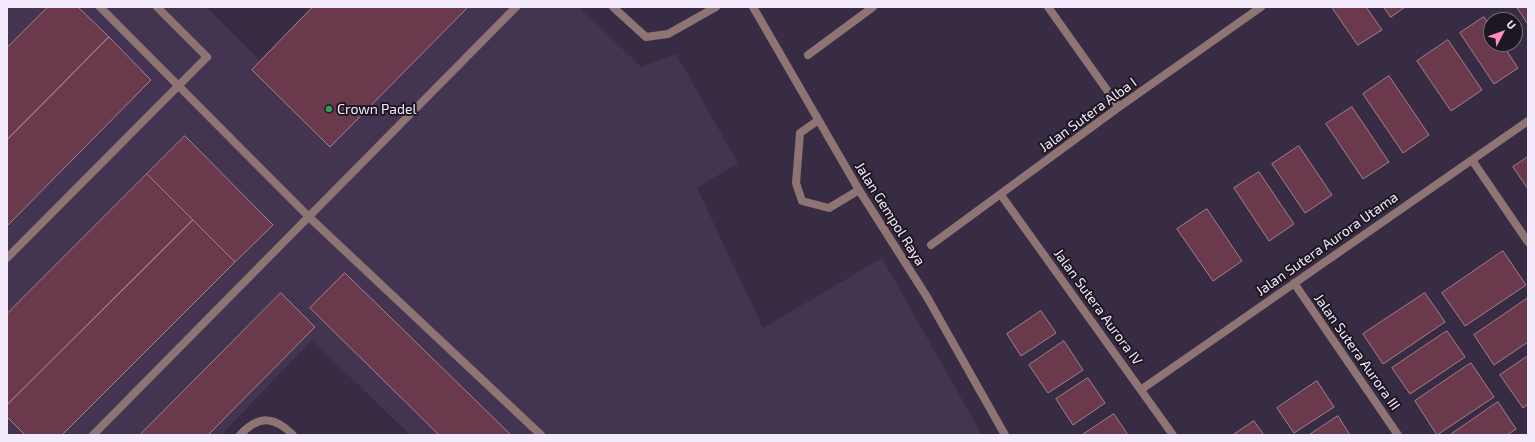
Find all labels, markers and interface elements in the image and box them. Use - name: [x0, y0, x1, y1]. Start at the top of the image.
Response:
- north arrow: [1483, 12, 1523, 52]
- text: U: [1504, 17, 1519, 32]
- street label: Jalan Sutera Alba I: [1036, 74, 1140, 156]
- place label: Crown Padel: [337, 101, 417, 117]
- marker: Crown Padel: [324, 104, 334, 114]
- street label: Jalan Gempol Raya: [851, 159, 929, 269]
- street label: Jalan Sutera Aurora Utama: [1253, 189, 1401, 299]
- street label: Jalan Sutera Aurora IV: [1050, 246, 1146, 368]
- street label: Jalan Sutera Aurora III: [1310, 291, 1404, 413]

